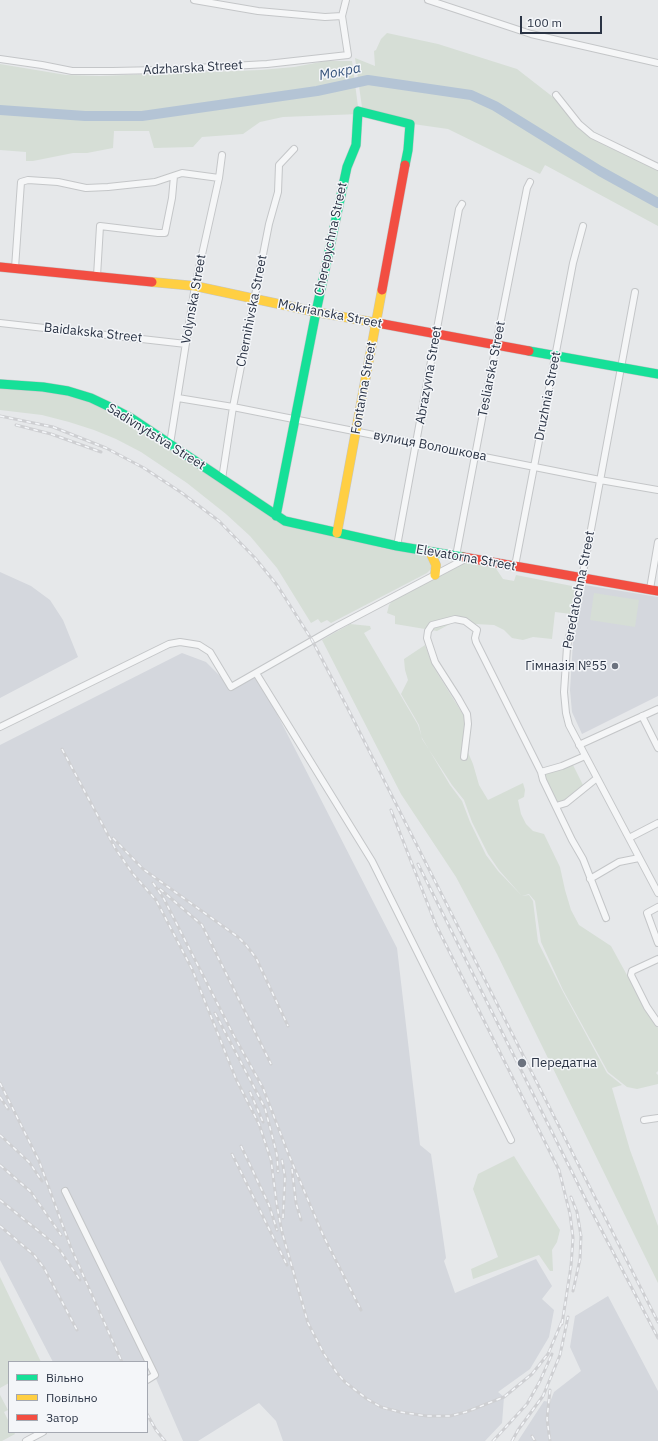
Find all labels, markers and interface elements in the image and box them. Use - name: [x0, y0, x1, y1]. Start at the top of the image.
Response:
- scale bar: [522, 8, 604, 34]
- text: 100 m: [527, 15, 562, 30]
- street label: Adzharska Street: [143, 58, 243, 78]
- water label: Мокра: [318, 60, 362, 84]
- street label: Cherepychna Street: [311, 181, 351, 297]
- street label: Volynska Street: [178, 253, 210, 345]
- street label: Chernihivska Street: [233, 254, 271, 368]
- street label: Mokrianska Street: [277, 296, 383, 332]
- street label: Baidakska Street: [43, 320, 143, 346]
- street label: Tesliarska Street: [475, 320, 509, 418]
- street label: Abrazyvna Street: [413, 325, 445, 425]
- street label: Fontanna Street: [348, 341, 380, 435]
- street label: Druzhnia Street: [532, 350, 564, 442]
- street label: Sadivnytstva Street: [104, 401, 208, 473]
- street label: вулиця Волошкова: [372, 427, 488, 465]
- street label: Peredatochna Street: [560, 530, 598, 650]
- street label: Elevatorna Street: [415, 542, 517, 574]
- place label: Гімназія №55: [525, 658, 607, 674]
- marker: Гімназія №55: [610, 661, 620, 671]
- place label: Передатна: [531, 1055, 597, 1071]
- marker: Передатна: [516, 1057, 528, 1069]
- legend: [8, 1361, 148, 1433]
- text: Вільно: [46, 1370, 84, 1385]
- text: Повільно: [46, 1390, 98, 1405]
- text: Затор: [46, 1410, 78, 1425]

